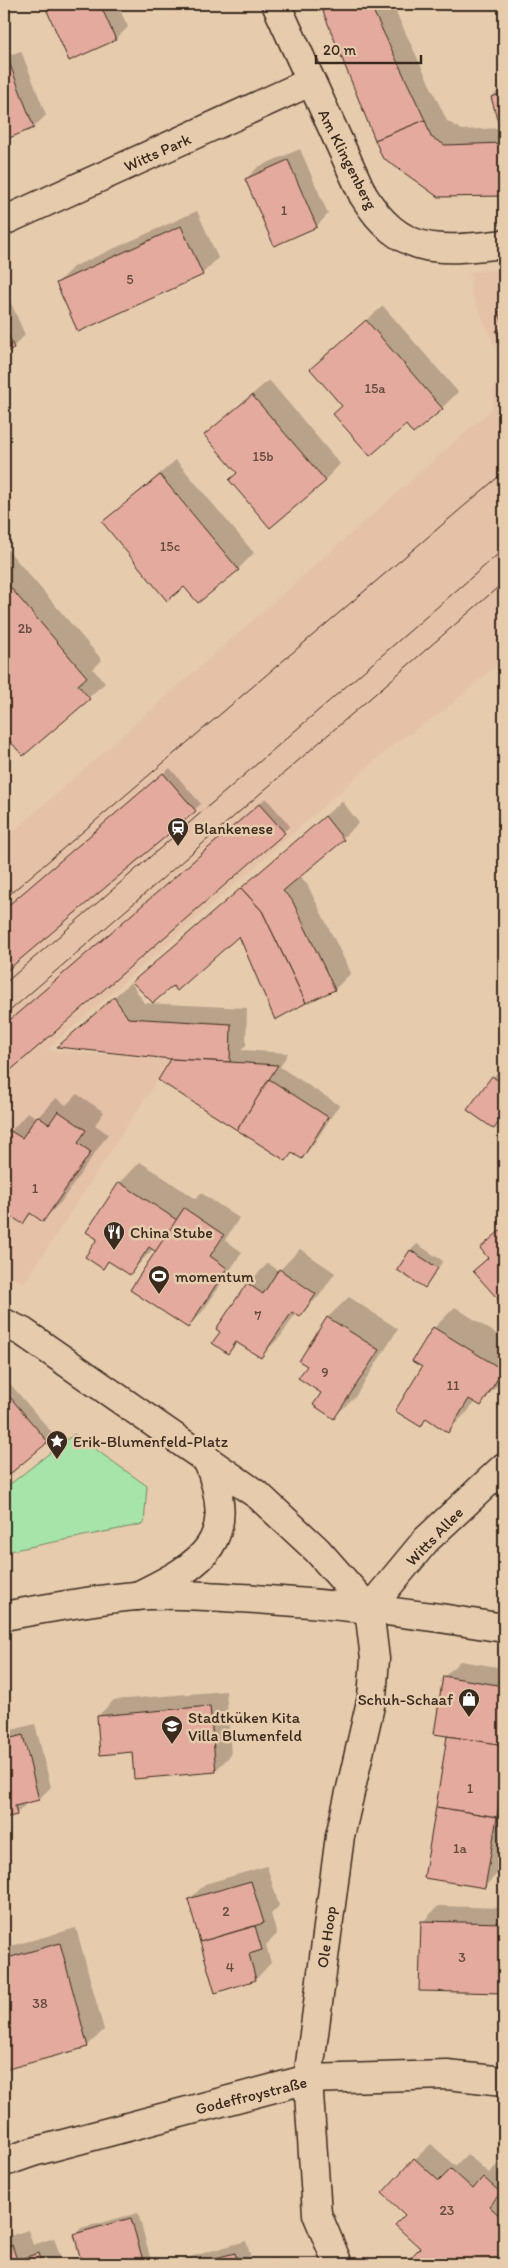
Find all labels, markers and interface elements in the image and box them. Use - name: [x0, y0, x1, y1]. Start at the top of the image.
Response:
- scale bar: [316, 32, 420, 64]
- text: 20 m: [323, 41, 357, 59]
- street label: Am Klingenberg: [314, 106, 381, 213]
- street label: Witts Park: [121, 129, 194, 176]
- house number: 1: [281, 202, 288, 219]
- house number: 5: [126, 271, 134, 288]
- house number: 15a: [364, 380, 386, 397]
- house number: 15b: [252, 448, 274, 465]
- house number: 15c: [160, 538, 181, 555]
- house number: 2b: [18, 620, 32, 637]
- station icon: Blankenese: [166, 816, 190, 847]
- place label: Blankenese: [194, 819, 273, 838]
- house number: 1: [32, 1180, 39, 1197]
- restaurant icon: China Stube: [102, 1220, 126, 1251]
- place label: China Stube: [130, 1223, 213, 1242]
- sports icon: momentum: [147, 1264, 171, 1295]
- place label: momentum: [175, 1267, 254, 1286]
- house number: 7: [255, 1307, 262, 1324]
- house number: 9: [321, 1364, 329, 1381]
- house number: 11: [447, 1377, 460, 1394]
- place icon: Erik-Blumenfeld-Platz: [45, 1429, 69, 1460]
- place label: Erik-Blumenfeld-Platz: [73, 1432, 229, 1451]
- street label: Witts Allee: [402, 1503, 467, 1570]
- shop icon: Schuh-Schaaf: [457, 1687, 481, 1718]
- place label: Schuh-Schaaf: [358, 1690, 454, 1709]
- place label: Stadtküken Kita Villa Blumenfeld: [188, 1708, 302, 1745]
- school or university icon: Stadtküken Kita Villa Blumenfeld: [160, 1714, 184, 1745]
- house number: 1: [467, 1780, 474, 1797]
- house number: 1a: [453, 1840, 468, 1857]
- house number: 2: [222, 1903, 230, 1920]
- street label: Ole Hoop: [313, 1905, 340, 1969]
- house number: 3: [458, 1949, 466, 1966]
- house number: 4: [226, 1959, 235, 1976]
- house number: 38: [32, 1995, 48, 2012]
- street label: Godeffroystraße: [193, 2072, 309, 2119]
- house number: 23: [440, 2202, 455, 2219]

